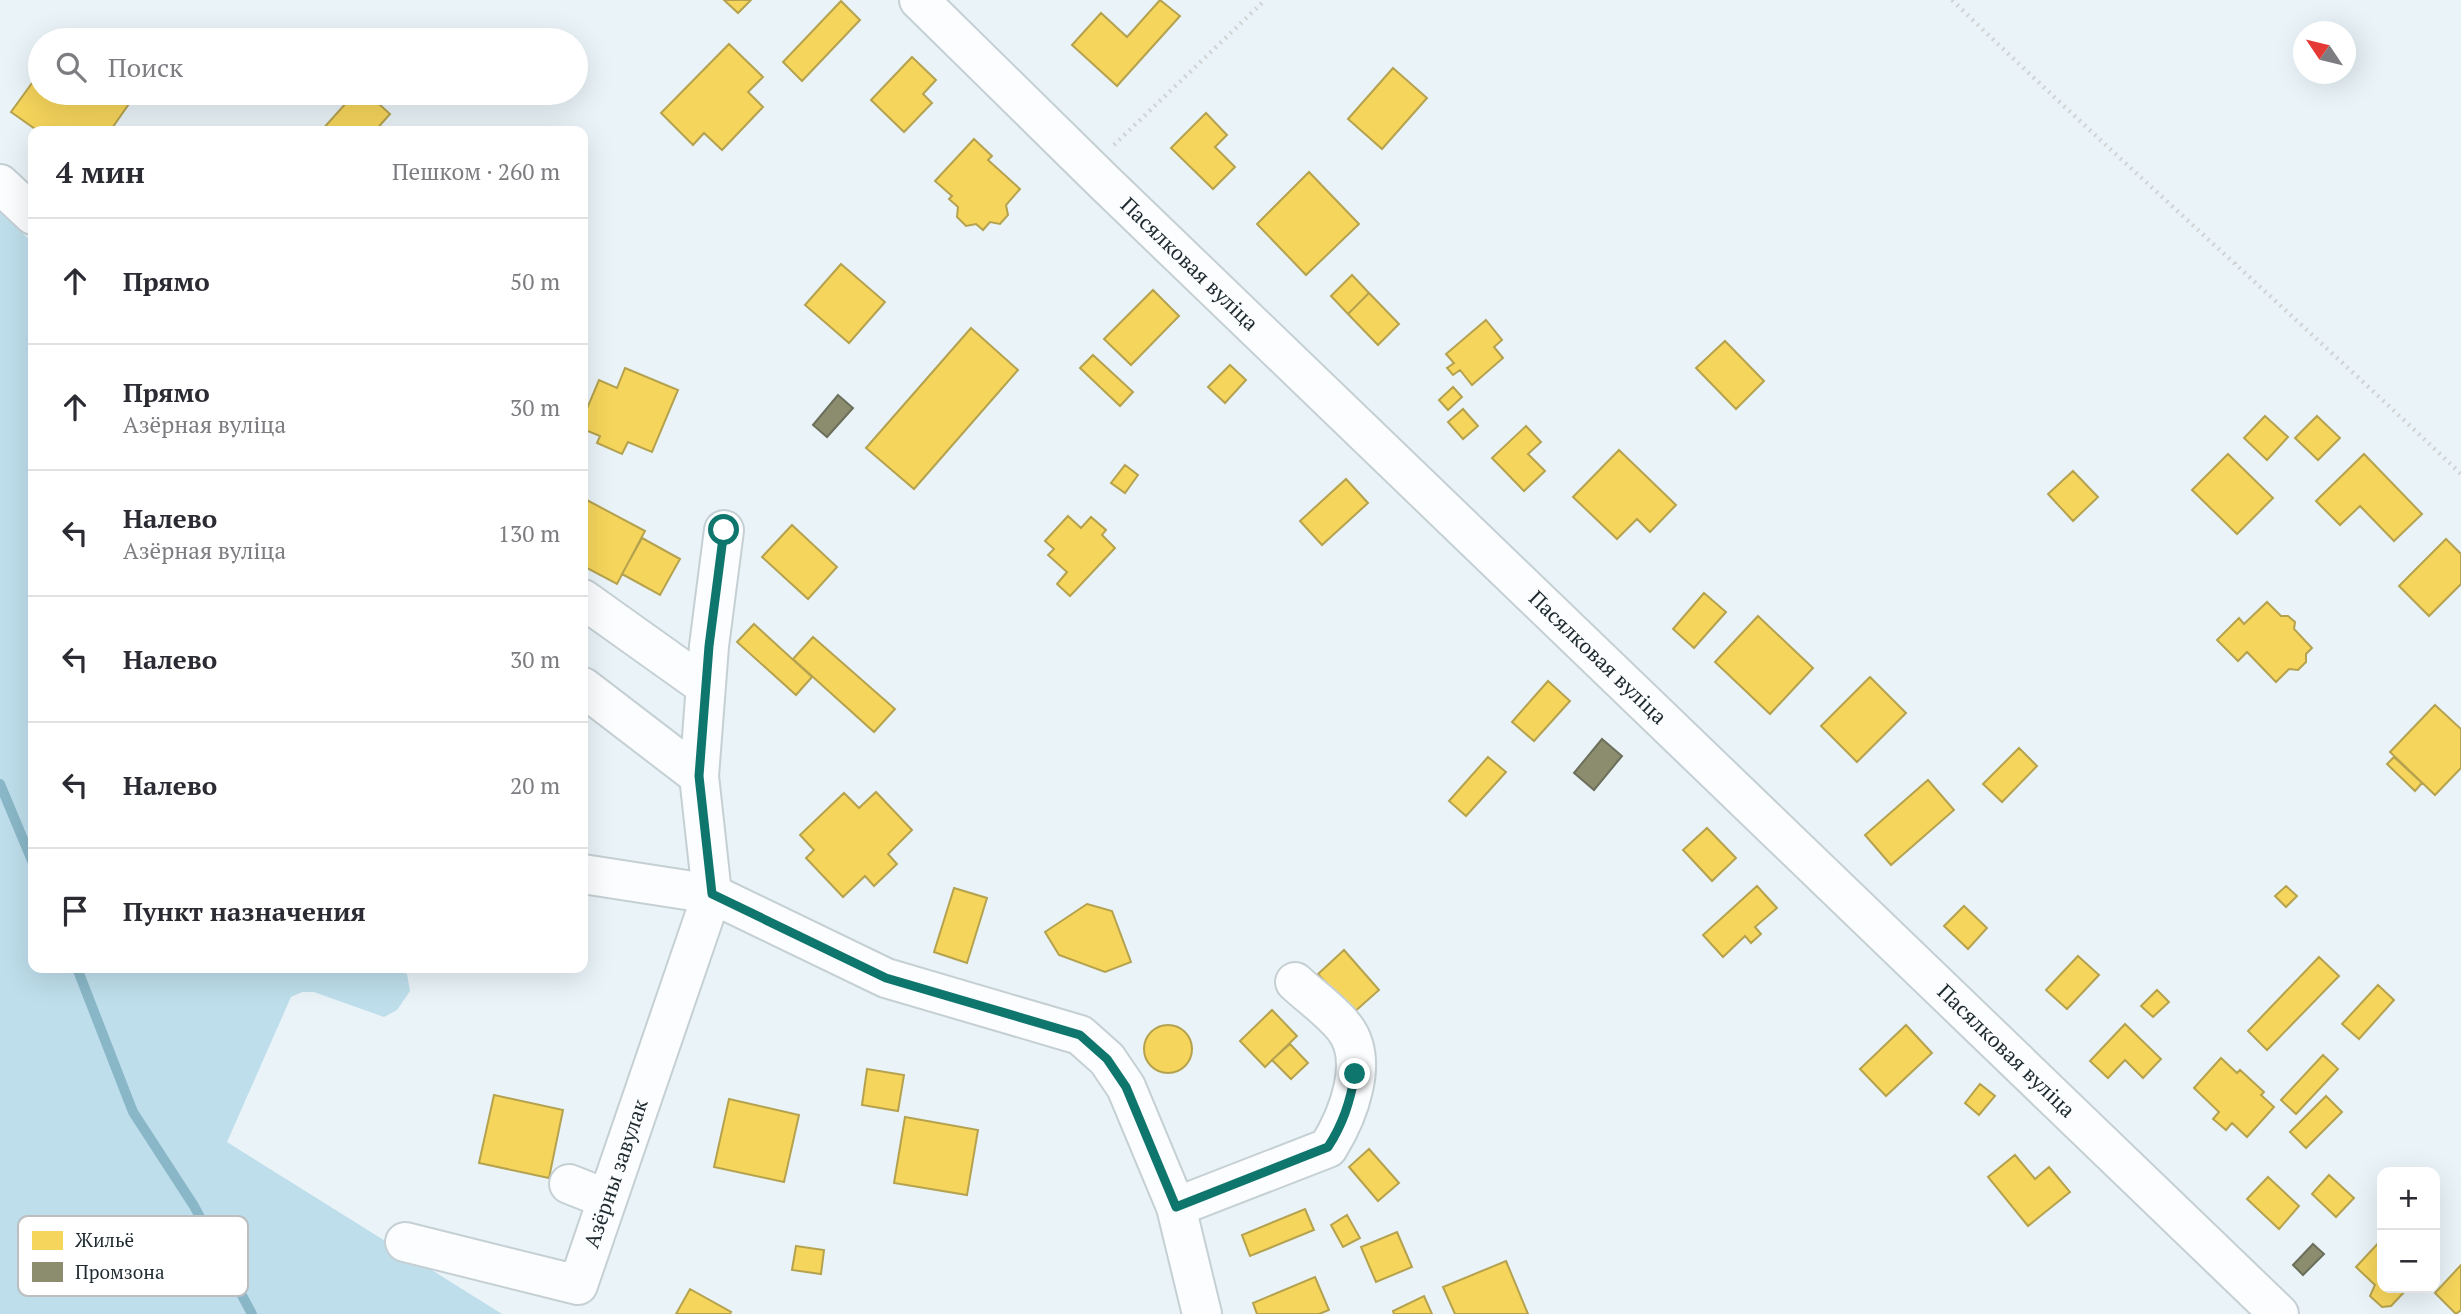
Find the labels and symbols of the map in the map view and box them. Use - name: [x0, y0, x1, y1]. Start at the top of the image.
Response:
- north arrow: [2293, 21, 2356, 84]
- street label: Пасялковая вуліца: [1115, 191, 1265, 337]
- route start: [708, 514, 739, 545]
- street label: Пасялковая вуліца: [1523, 584, 1674, 730]
- street label: Пасялковая вуліца: [1932, 977, 2082, 1123]
- route end: [1339, 1058, 1370, 1089]
- street label: Азёрны завулак: [577, 1095, 654, 1251]
- legend: [18, 1216, 248, 1296]
- text: Жильё: [75, 1227, 134, 1252]
- text: Промзона: [75, 1259, 165, 1284]

